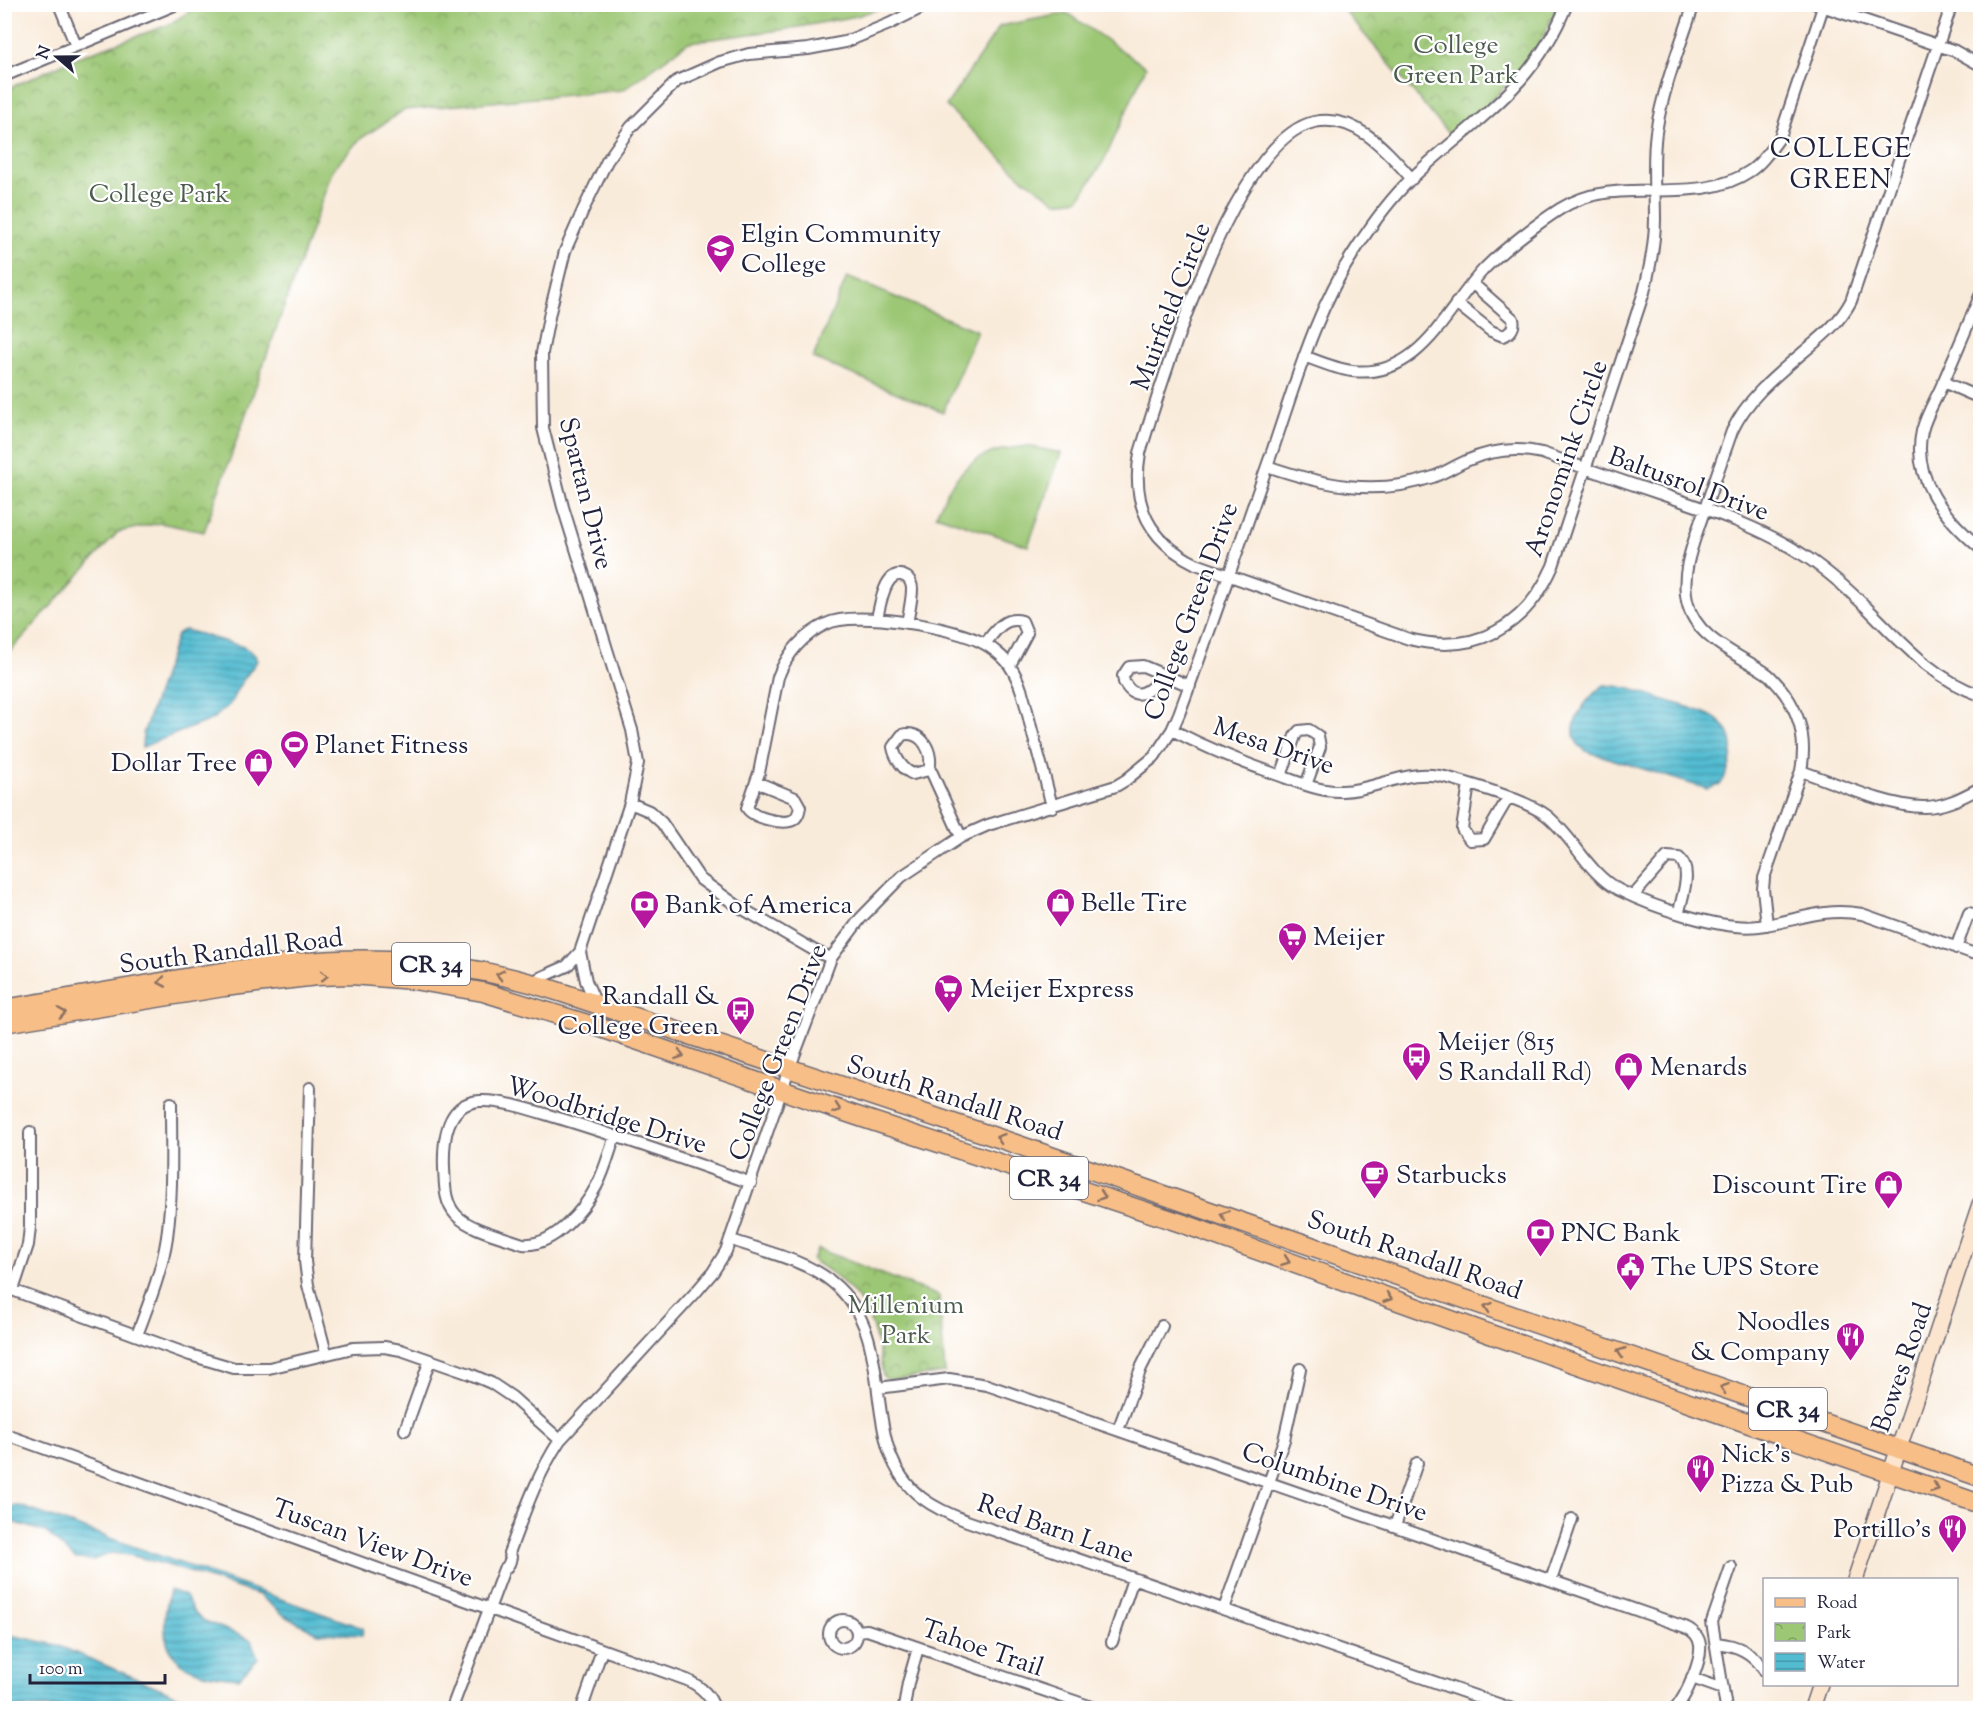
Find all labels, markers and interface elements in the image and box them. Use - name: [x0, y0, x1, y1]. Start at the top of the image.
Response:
- north arrow: [27, 27, 87, 87]
- park label: College Green Park: [1393, 28, 1519, 95]
- text: N: [32, 43, 58, 63]
- district label: COLLEGE GREEN: [1770, 131, 1912, 201]
- park label: College Park: [89, 177, 229, 214]
- place label: Elgin Community College: [741, 217, 941, 284]
- street label: Muirfield Circle: [1123, 218, 1221, 396]
- school or university icon: Elgin Community College: [704, 232, 736, 274]
- street label: Aronomink Circle: [1516, 355, 1618, 562]
- street label: Spartan Drive: [548, 414, 621, 574]
- street label: Baltusrol Drive: [1603, 439, 1774, 532]
- street label: College Green Drive: [1136, 498, 1249, 726]
- street label: Mesa Drive: [1208, 709, 1339, 785]
- sports icon: Planet Fitness: [278, 728, 310, 770]
- place label: Planet Fitness: [315, 728, 468, 765]
- place label: Dollar Tree: [111, 746, 237, 783]
- shop icon: Dollar Tree: [242, 746, 274, 788]
- shop icon: Belle Tire: [1044, 886, 1076, 928]
- place label: Belle Tire: [1081, 886, 1187, 923]
- bank icon: Bank of America: [628, 888, 660, 930]
- place label: Bank of America: [665, 888, 852, 925]
- street label: South Randall Road: [117, 920, 346, 985]
- supermarket icon: Meijer: [1276, 920, 1308, 962]
- place label: Meijer: [1313, 920, 1385, 957]
- street label: College Green Drive: [721, 939, 838, 1167]
- road number: CR 34: [392, 943, 470, 985]
- one-way arrow: [495, 969, 505, 982]
- one-way arrow: [319, 970, 328, 983]
- supermarket icon: Meijer Express: [933, 972, 965, 1014]
- place label: Meijer Express: [970, 972, 1134, 1009]
- one-way arrow: [157, 975, 167, 988]
- place label: Randall & College Green: [557, 979, 719, 1046]
- bus stop icon: Randall & College Green: [724, 994, 756, 1036]
- one-way arrow: [58, 1008, 67, 1020]
- place label: Meijer (815 S Randall Rd): [1438, 1025, 1592, 1092]
- bus stop icon: Meijer (815 S Randall Rd): [1401, 1040, 1433, 1082]
- street label: South Randall Road: [841, 1047, 1067, 1152]
- one-way arrow: [674, 1048, 685, 1060]
- shop icon: Menards: [1613, 1050, 1645, 1092]
- place label: Menards: [1650, 1050, 1747, 1087]
- street label: Woodbridge Drive: [501, 1068, 711, 1165]
- one-way arrow: [831, 1101, 842, 1114]
- one-way arrow: [995, 1133, 1006, 1146]
- road number: CR 34: [1010, 1157, 1088, 1199]
- cafe icon: Starbucks: [1359, 1158, 1391, 1200]
- place label: Starbucks: [1396, 1158, 1507, 1195]
- place label: Discount Tire: [1712, 1168, 1867, 1205]
- shop icon: Discount Tire: [1872, 1168, 1904, 1210]
- one-way arrow: [1096, 1189, 1107, 1202]
- street label: South Randall Road: [1302, 1202, 1527, 1311]
- one-way arrow: [1219, 1210, 1230, 1223]
- bank icon: PNC Bank: [1524, 1216, 1556, 1258]
- place label: PNC Bank: [1561, 1216, 1680, 1253]
- public building icon: The UPS Store: [1614, 1250, 1646, 1292]
- place label: The UPS Store: [1651, 1250, 1819, 1287]
- one-way arrow: [1280, 1254, 1291, 1267]
- park label: Millenium Park: [848, 1288, 964, 1355]
- one-way arrow: [1382, 1291, 1393, 1304]
- street label: Bowes Road: [1864, 1298, 1943, 1438]
- one-way arrow: [1483, 1301, 1494, 1314]
- place label: Noodles & Company: [1690, 1305, 1830, 1372]
- restaurant icon: Noodles & Company: [1835, 1320, 1867, 1362]
- one-way arrow: [1616, 1347, 1627, 1360]
- one-way arrow: [1719, 1382, 1730, 1395]
- road number: CR 34: [1749, 1388, 1827, 1430]
- street label: Columbine Drive: [1236, 1434, 1432, 1533]
- place label: Nick's Pizza & Pub: [1721, 1437, 1853, 1504]
- restaurant icon: Nick's Pizza & Pub: [1684, 1452, 1716, 1494]
- one-way arrow: [1930, 1480, 1940, 1493]
- street label: Red Barn Lane: [972, 1486, 1139, 1575]
- street label: Tuscan View Drive: [266, 1491, 478, 1598]
- place label: Portillo's: [1833, 1512, 1931, 1549]
- restaurant icon: Portillo's: [1936, 1512, 1968, 1554]
- legend: [1763, 1578, 1958, 1686]
- text: Road: [1817, 1591, 1857, 1617]
- street label: Tahoe Trail: [916, 1611, 1048, 1688]
- text: Park: [1817, 1621, 1852, 1647]
- scale bar: [30, 1647, 165, 1685]
- text: Water: [1817, 1651, 1866, 1677]
- text: 100 m: [39, 1657, 83, 1683]

